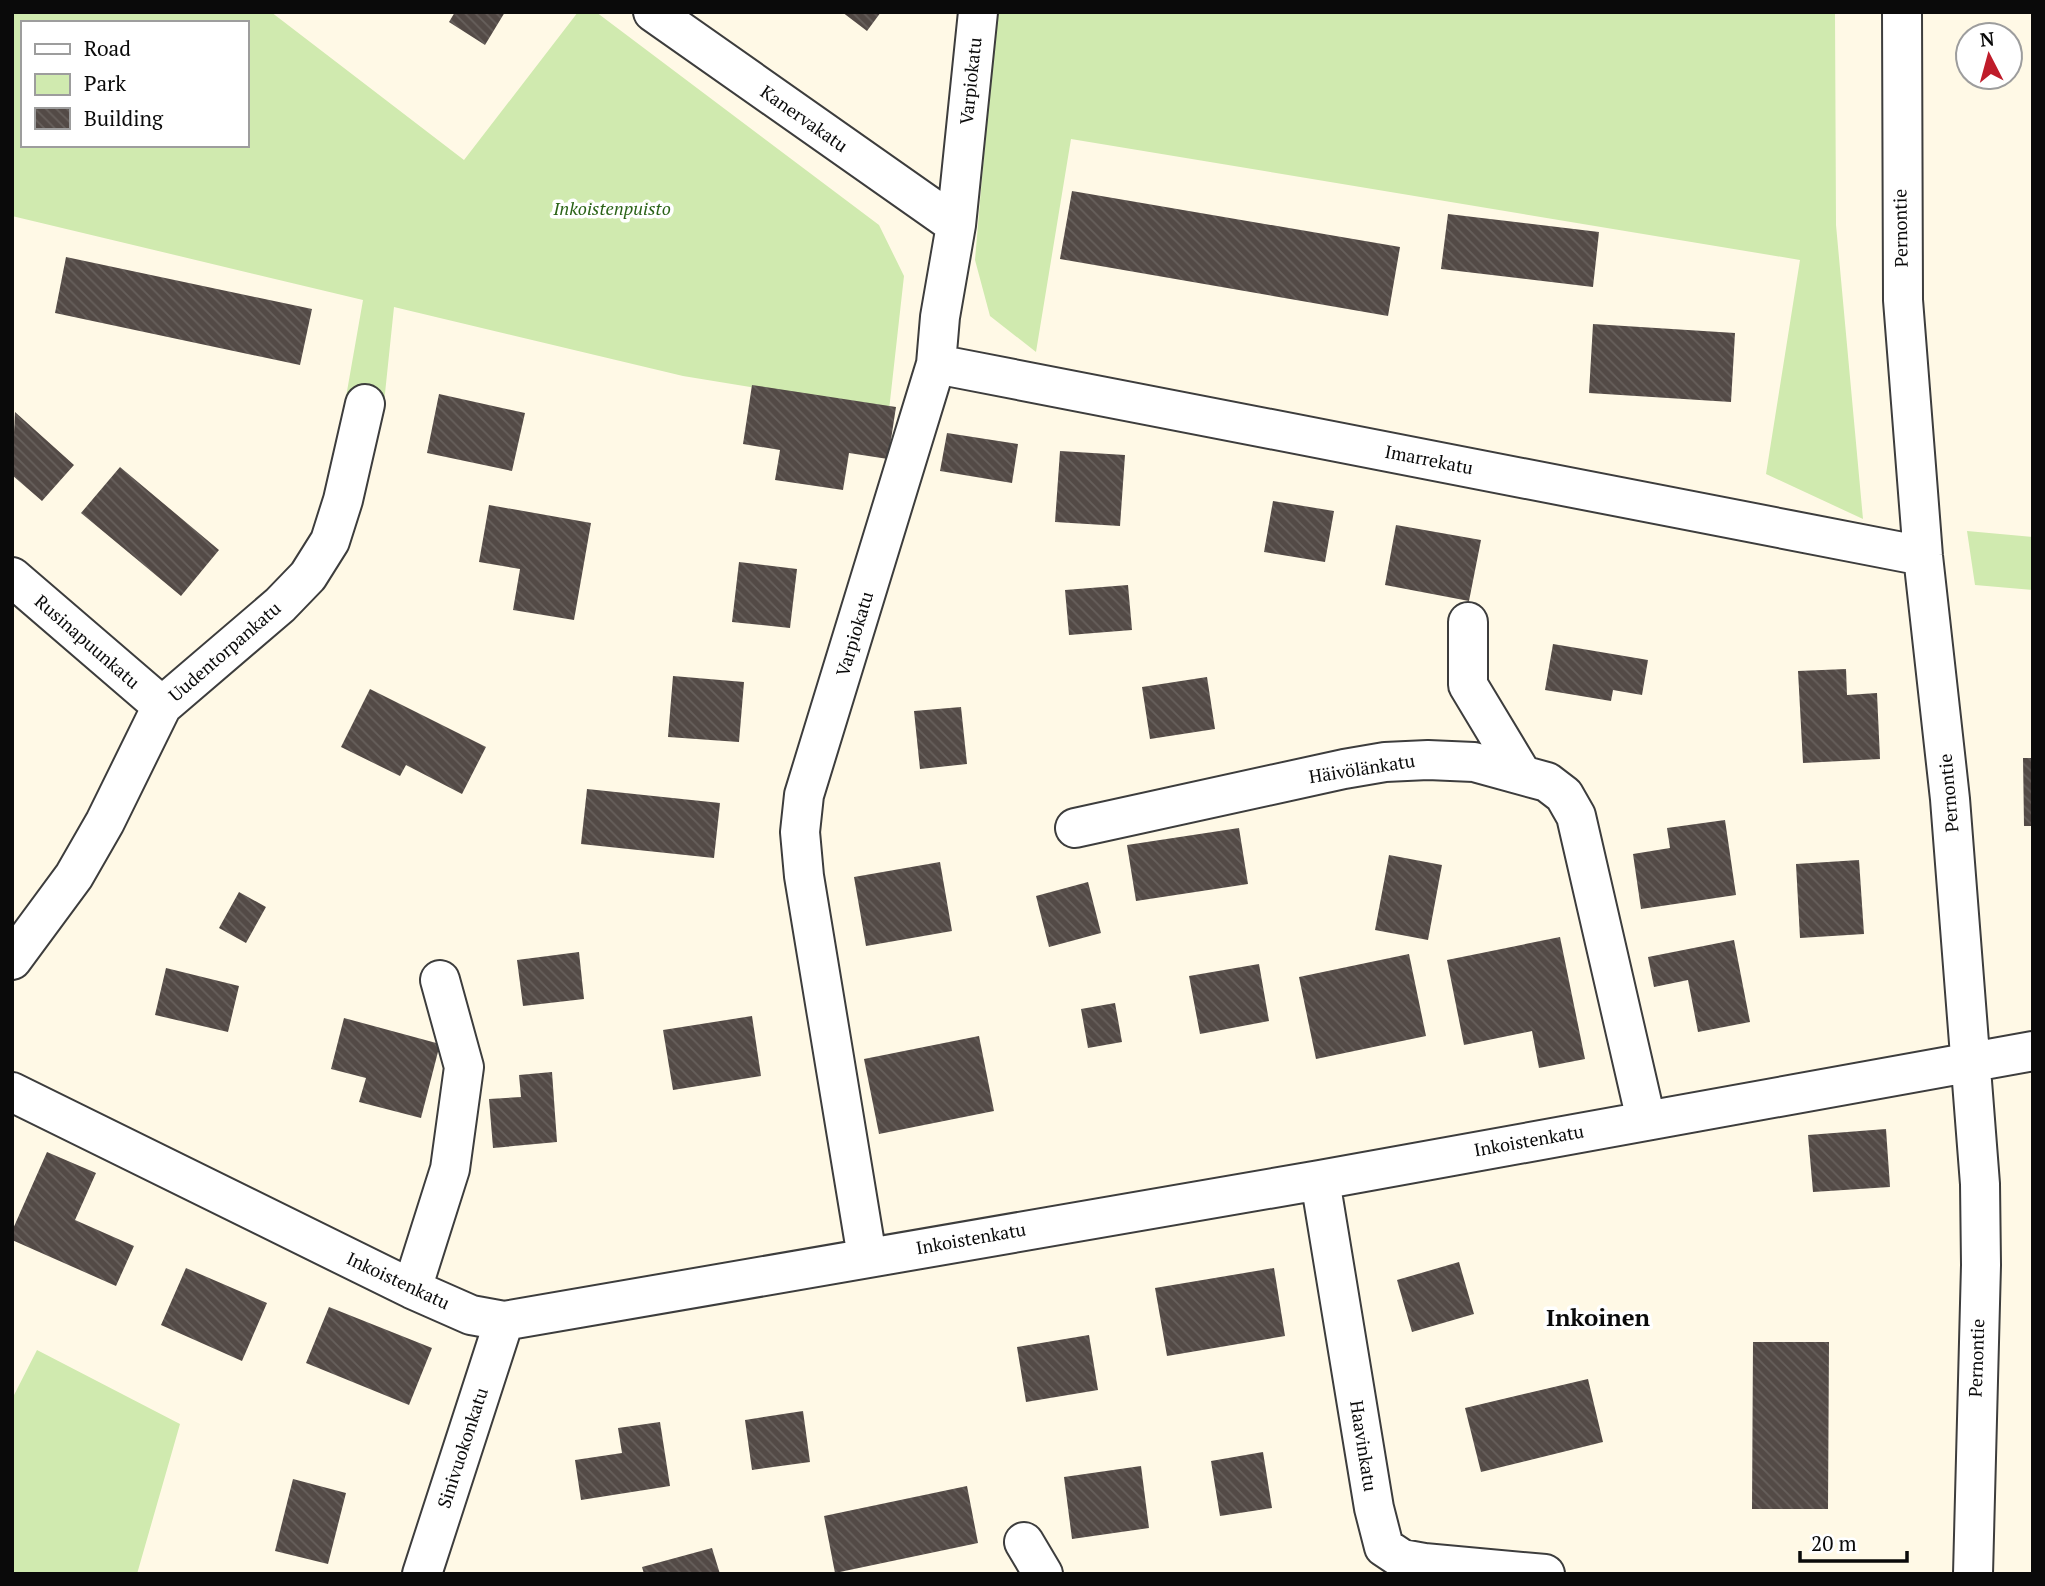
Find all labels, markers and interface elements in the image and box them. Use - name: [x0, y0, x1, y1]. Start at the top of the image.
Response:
- legend: [21, 21, 248, 147]
- north arrow: [1954, 21, 2024, 91]
- text: N: [1979, 25, 1996, 52]
- text: Road: [84, 34, 131, 62]
- street label: Varpiokatu: [953, 36, 987, 126]
- text: Park: [84, 69, 126, 97]
- street label: Kanervakatu: [756, 79, 853, 157]
- text: Building: [84, 104, 164, 132]
- street label: Pernontie: [1887, 188, 1913, 268]
- park label: Inkoistenpuisto: [552, 196, 671, 220]
- street label: Imarrekatu: [1383, 439, 1475, 479]
- street label: Varpiokatu: [830, 588, 878, 679]
- street label: Rusinapuunkatu: [30, 589, 145, 694]
- street label: Uudentorpankatu: [163, 596, 285, 707]
- street label: Häivölänkatu: [1307, 748, 1417, 788]
- street label: Pernontie: [1933, 753, 1963, 833]
- street label: Inkoistenkatu: [1472, 1119, 1586, 1161]
- street label: Inkoistenkatu: [914, 1217, 1028, 1259]
- street label: Inkoistenkatu: [343, 1246, 454, 1314]
- district label: Inkoinen: [1546, 1301, 1651, 1333]
- street label: Pernontie: [1963, 1318, 1989, 1398]
- street label: Sinivuokonkatu: [431, 1384, 493, 1511]
- street label: Haavinkatu: [1345, 1399, 1383, 1493]
- scale bar: [1800, 1520, 1907, 1564]
- text: 20 m: [1811, 1529, 1857, 1557]

